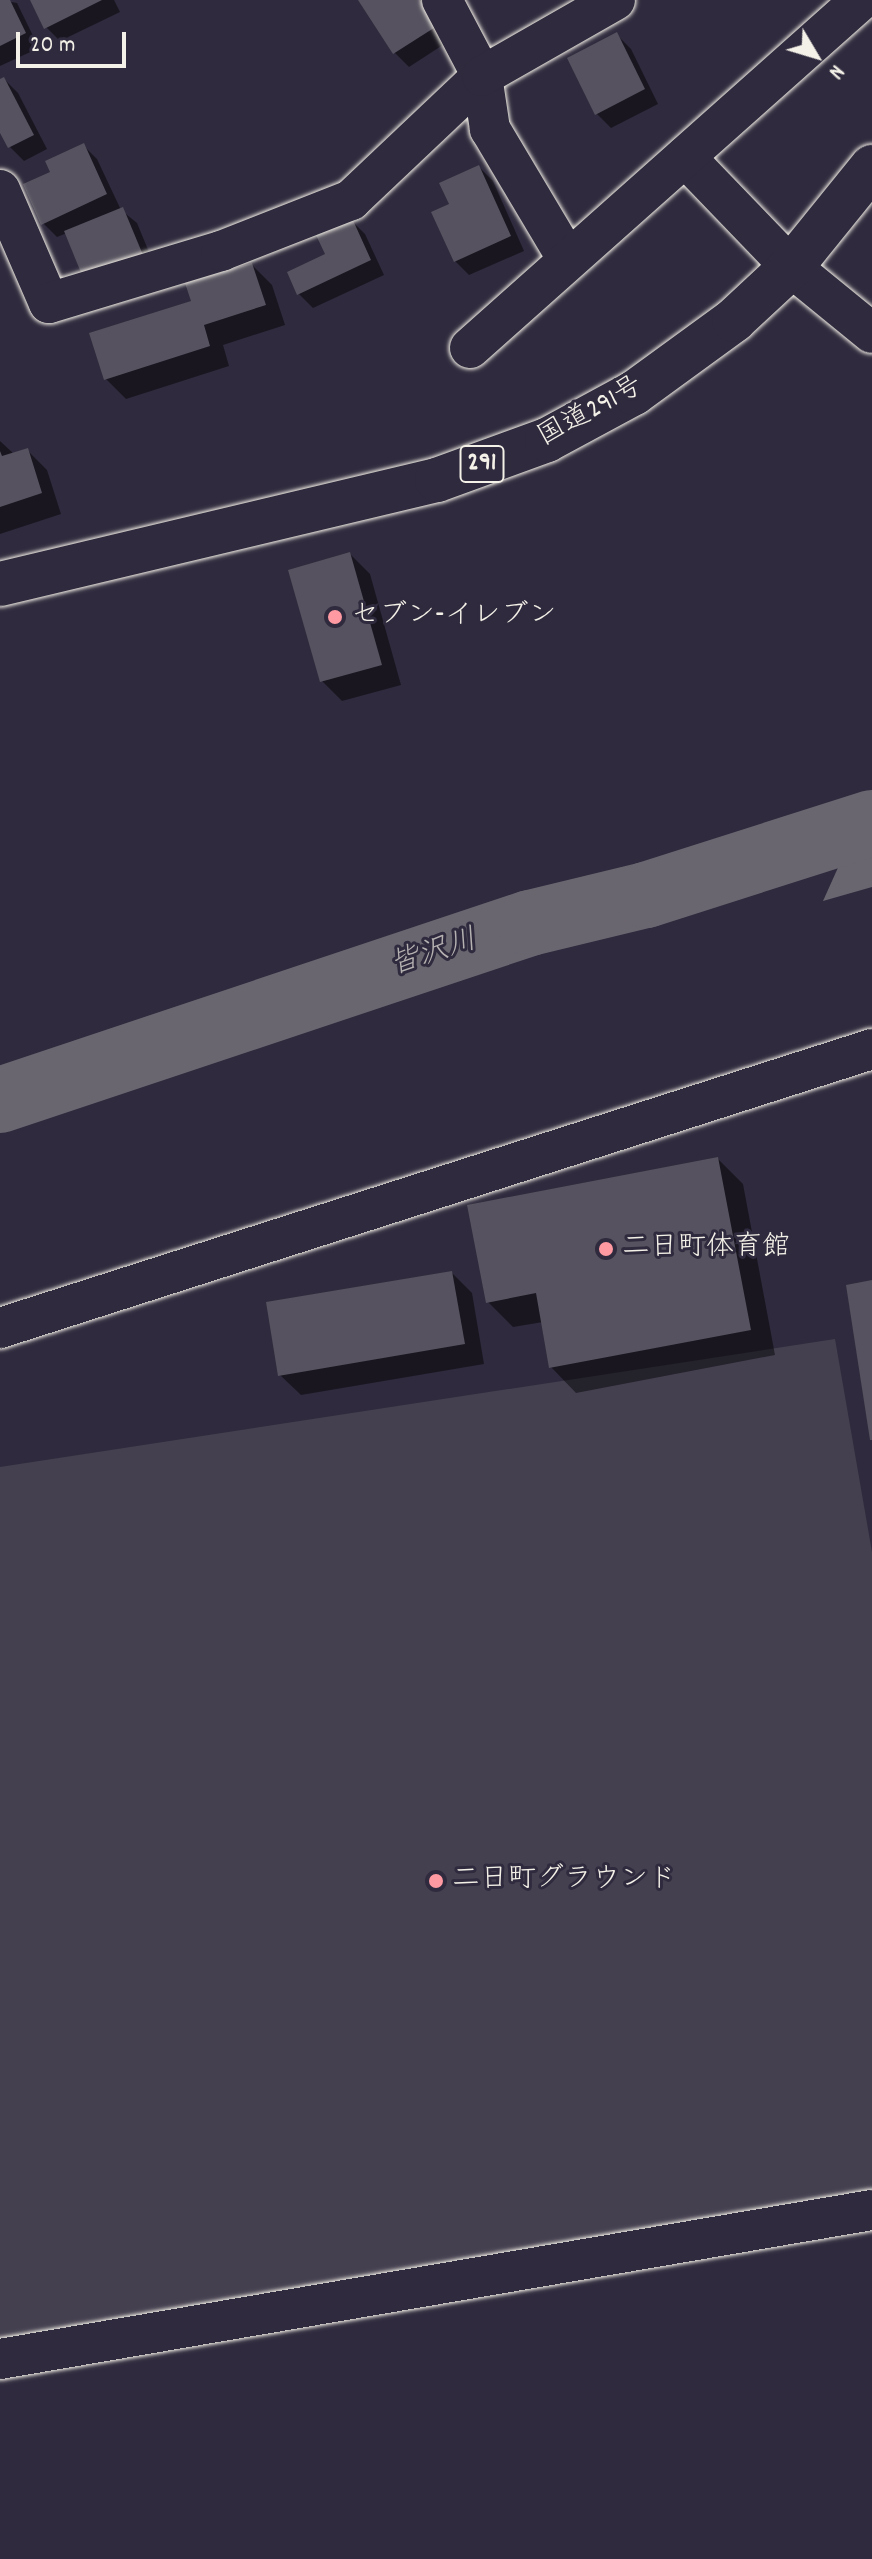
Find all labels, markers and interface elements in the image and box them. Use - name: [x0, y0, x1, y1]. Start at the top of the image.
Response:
- scale bar: [20, 16, 130, 66]
- north arrow: [776, 16, 856, 96]
- text: 20 m: [30, 29, 76, 63]
- text: N: [820, 57, 851, 85]
- street label: 国道291号: [532, 370, 650, 456]
- road number: 291: [458, 442, 506, 486]
- place label: セブン-イレブン: [351, 600, 557, 634]
- marker: セブン-イレブン: [326, 608, 344, 626]
- water label: 皆沢川: [386, 924, 482, 986]
- place label: 二日町体育館: [622, 1232, 790, 1266]
- marker: 二日町体育館: [597, 1240, 615, 1258]
- place label: 二日町グラウンド: [452, 1864, 676, 1898]
- marker: 二日町グラウンド: [427, 1872, 445, 1890]

